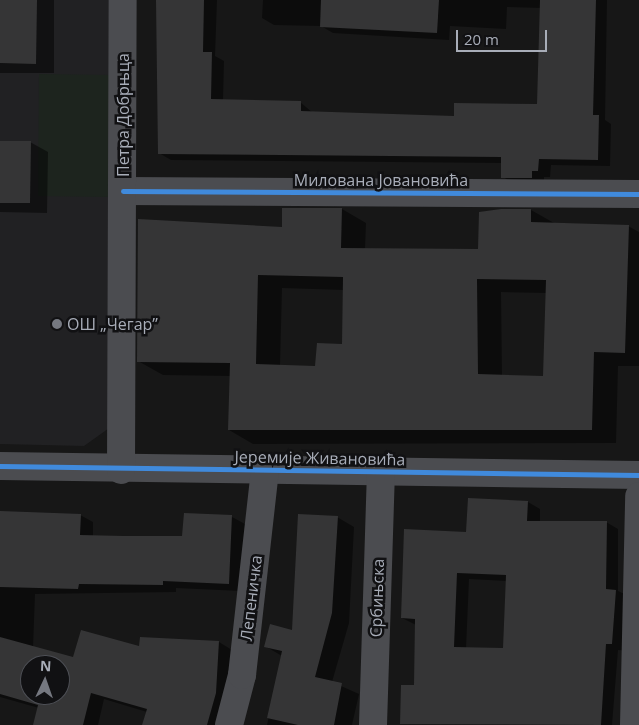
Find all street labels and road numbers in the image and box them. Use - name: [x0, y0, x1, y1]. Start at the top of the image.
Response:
- street label: Петра Добрњца: [113, 53, 133, 177]
- street label: Милована Јовановића: [294, 170, 468, 190]
- street label: Јеремије Живановића: [235, 447, 405, 469]
- street label: Лепеничка: [236, 554, 266, 642]
- street label: Србињска: [366, 558, 388, 638]

